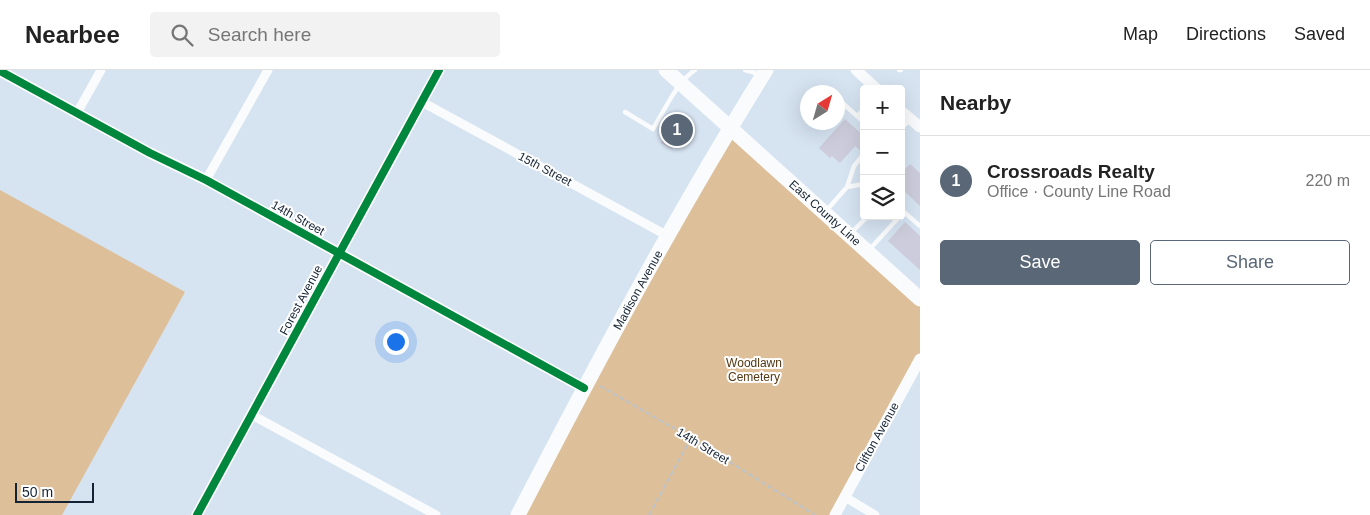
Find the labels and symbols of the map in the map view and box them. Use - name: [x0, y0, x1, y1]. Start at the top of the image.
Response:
- north arrow: [800, 85, 845, 130]
- pin: 1: [661, 111, 693, 149]
- street label: 15th Street: [516, 149, 575, 189]
- street label: East County Line: [786, 177, 864, 249]
- street label: 14th Street: [269, 198, 328, 239]
- street label: Madison Avenue: [610, 248, 666, 332]
- street label: Forest Avenue: [277, 262, 325, 337]
- your location: [383, 329, 409, 355]
- park label: Woodlawn Cemetery: [726, 356, 782, 384]
- street label: Clifton Avenue: [852, 400, 902, 474]
- street label: 14th Street: [674, 425, 732, 467]
- scale bar: [15, 480, 94, 503]

